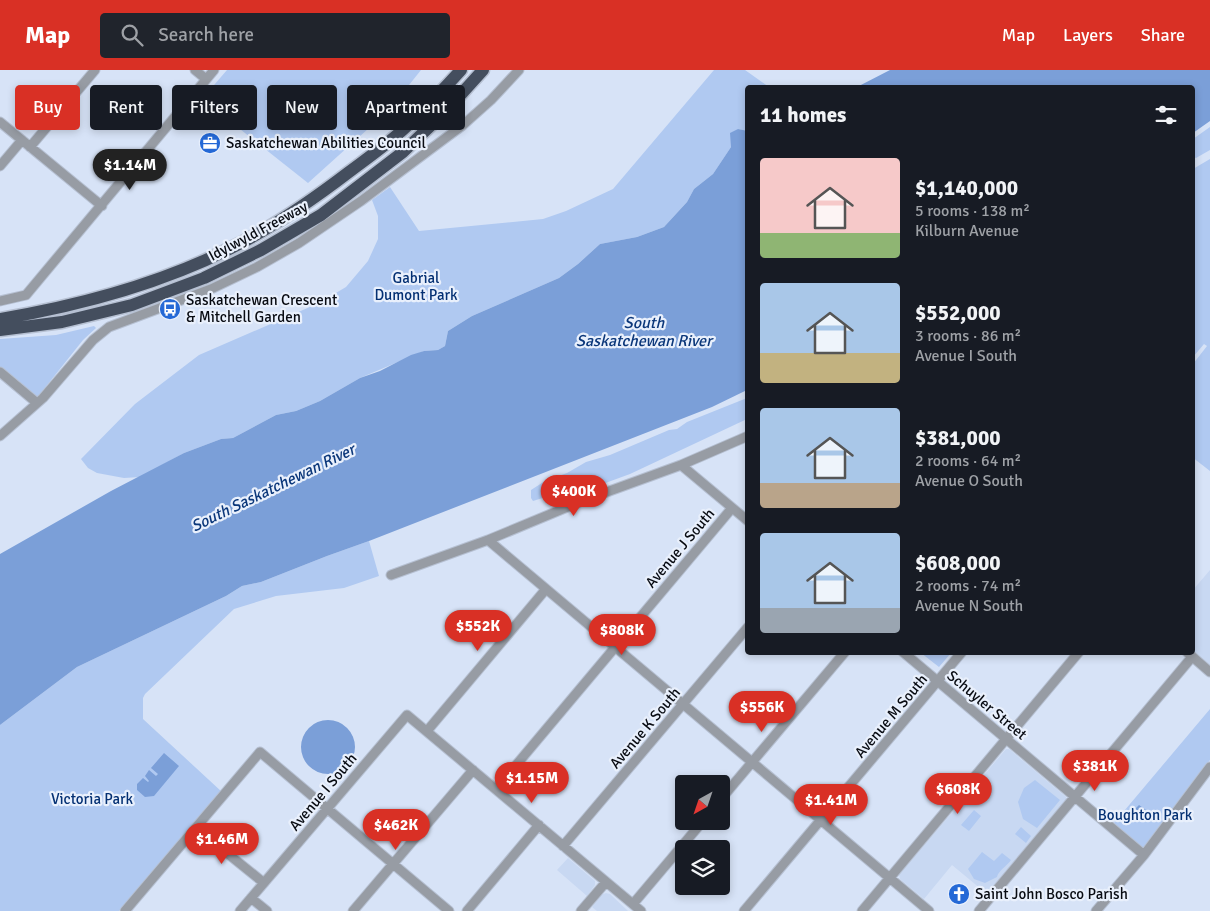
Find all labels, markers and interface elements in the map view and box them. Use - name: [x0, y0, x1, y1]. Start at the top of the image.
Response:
- search box: [100, 13, 450, 58]
- text: Map: [25, 20, 70, 50]
- icon: search: [118, 21, 146, 49]
- text: Search here: [158, 23, 254, 47]
- text: Map: [1002, 24, 1035, 46]
- text: Layers: [1063, 24, 1113, 46]
- text: Share: [1141, 24, 1185, 46]
- chip: Buy: [15, 85, 80, 130]
- chip: Rent: [90, 85, 162, 130]
- chip: Filters: [172, 85, 257, 130]
- chip: New: [267, 85, 337, 130]
- chip: Apartment: [347, 85, 465, 130]
- icon: filters: [1152, 101, 1180, 129]
- text: 11 homes: [760, 102, 846, 128]
- office icon: Saskatchewan Abilities Council: [198, 131, 222, 155]
- place label: Saskatchewan Abilities Council: [226, 134, 426, 152]
- pin: $1.14M: [89, 148, 171, 191]
- text: $1.14M: [104, 155, 156, 175]
- text: $1,140,000: [915, 175, 1018, 201]
- icon: home: [800, 178, 860, 238]
- street label: Idylwyld Freeway: [205, 197, 311, 265]
- text: 5 rooms · 138 m²: [915, 201, 1030, 221]
- text: Kilburn Avenue: [915, 221, 1019, 241]
- park label: Gabrial Dumont Park: [374, 269, 458, 304]
- place label: Saskatchewan Crescent & Mitchell Garden: [186, 291, 337, 326]
- bus stop icon: Saskatchewan Crescent & Mitchell Garden: [158, 297, 182, 321]
- text: $552,000: [915, 300, 1001, 326]
- icon: home: [800, 303, 860, 363]
- water label: South Saskatchewan River: [576, 313, 714, 351]
- text: 3 rooms · 86 m²: [915, 326, 1021, 346]
- text: Avenue I South: [915, 346, 1017, 366]
- text: $381,000: [915, 425, 1001, 451]
- icon: home: [800, 428, 860, 488]
- water label: South Saskatchewan River: [188, 439, 360, 536]
- text: 2 rooms · 64 m²: [915, 451, 1021, 471]
- text: Avenue O South: [915, 471, 1023, 491]
- pin: $400K: [539, 474, 609, 517]
- text: $400K: [552, 481, 596, 501]
- street label: Avenue J South: [642, 505, 718, 591]
- text: $608,000: [915, 550, 1001, 576]
- icon: home: [800, 553, 860, 613]
- text: 2 rooms · 74 m²: [915, 576, 1021, 596]
- text: Avenue N South: [915, 596, 1023, 616]
- pin: $552K: [443, 610, 513, 652]
- pin: $808K: [587, 614, 657, 656]
- text: $552K: [456, 616, 500, 636]
- text: $808K: [600, 620, 644, 640]
- street label: Schuyler Street: [944, 666, 1030, 744]
- street label: Avenue M South: [851, 671, 931, 761]
- street label: Avenue K South: [606, 684, 684, 772]
- pin: $556K: [727, 690, 797, 733]
- text: $556K: [740, 697, 784, 717]
- street label: Avenue I South: [285, 750, 361, 834]
- pin: $381K: [1060, 750, 1130, 792]
- text: $381K: [1073, 756, 1117, 776]
- pin: $1.15M: [491, 762, 573, 804]
- text: $1.15M: [506, 768, 558, 788]
- pin: $608K: [923, 772, 993, 815]
- north arrow: [675, 775, 730, 830]
- map controls: [675, 775, 730, 895]
- text: $608K: [936, 779, 980, 799]
- pin: $1.41M: [790, 784, 872, 826]
- park label: Victoria Park: [51, 790, 134, 808]
- text: $1.41M: [805, 790, 857, 810]
- park label: Boughton Park: [1098, 806, 1193, 824]
- pin: $462K: [361, 808, 431, 851]
- text: $462K: [374, 815, 418, 835]
- pin: $1.46M: [181, 822, 263, 865]
- text: $1.46M: [196, 829, 248, 849]
- button: layers: [675, 840, 730, 895]
- church icon: Saint John Bosco Parish: [947, 882, 971, 906]
- place label: Saint John Bosco Parish: [975, 885, 1128, 903]

